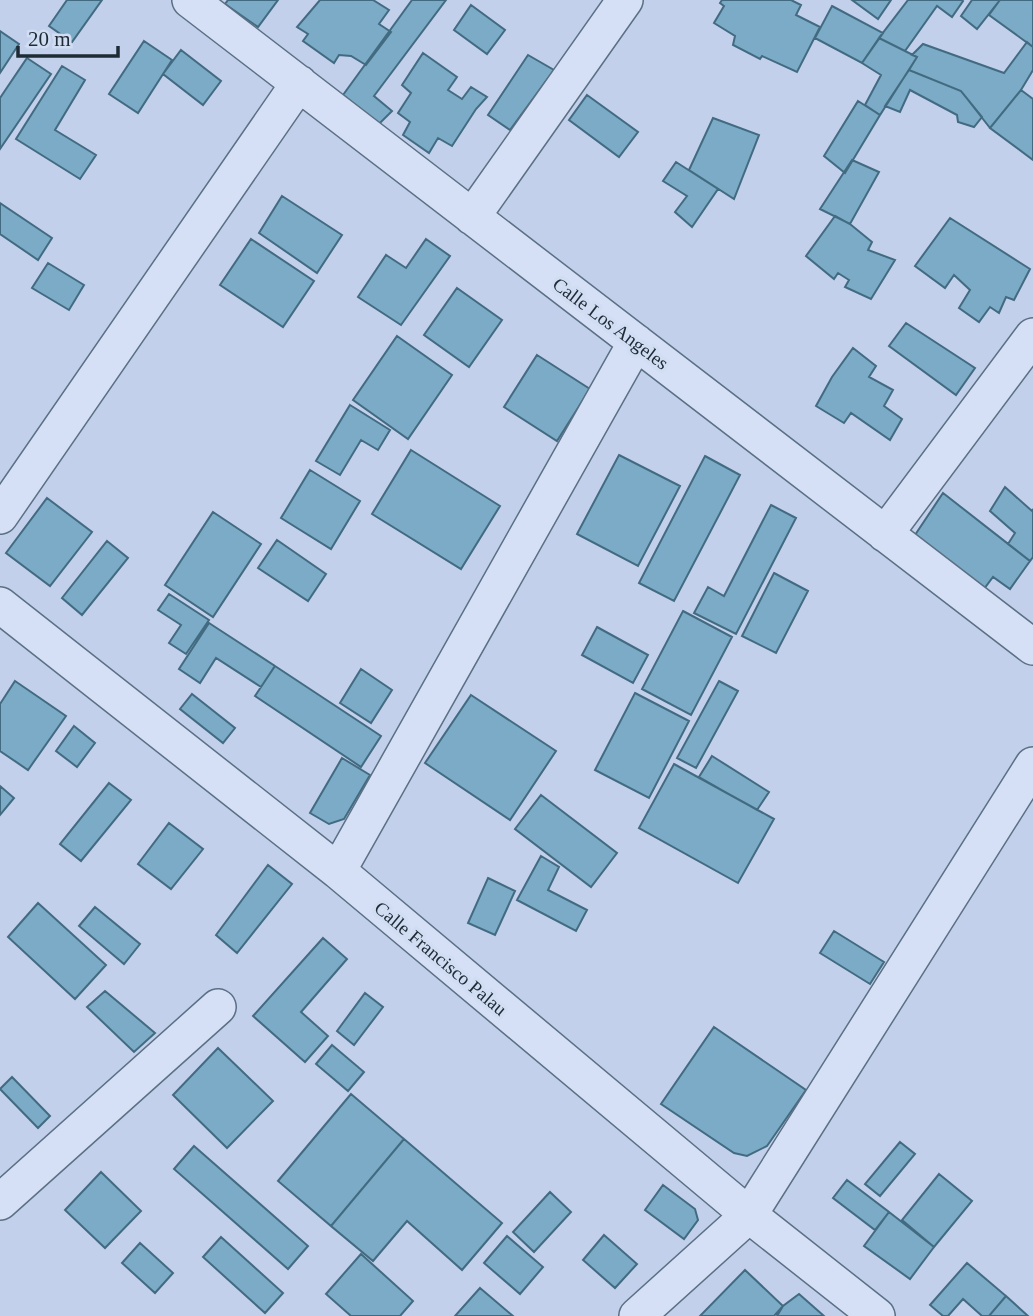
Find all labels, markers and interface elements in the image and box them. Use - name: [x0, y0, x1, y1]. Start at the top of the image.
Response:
- scale bar: [18, 14, 117, 58]
- text: 20 m: [28, 27, 71, 51]
- street label: Calle Los Angeles: [549, 273, 673, 374]
- street label: Calle Francisco Palau: [370, 897, 511, 1020]

